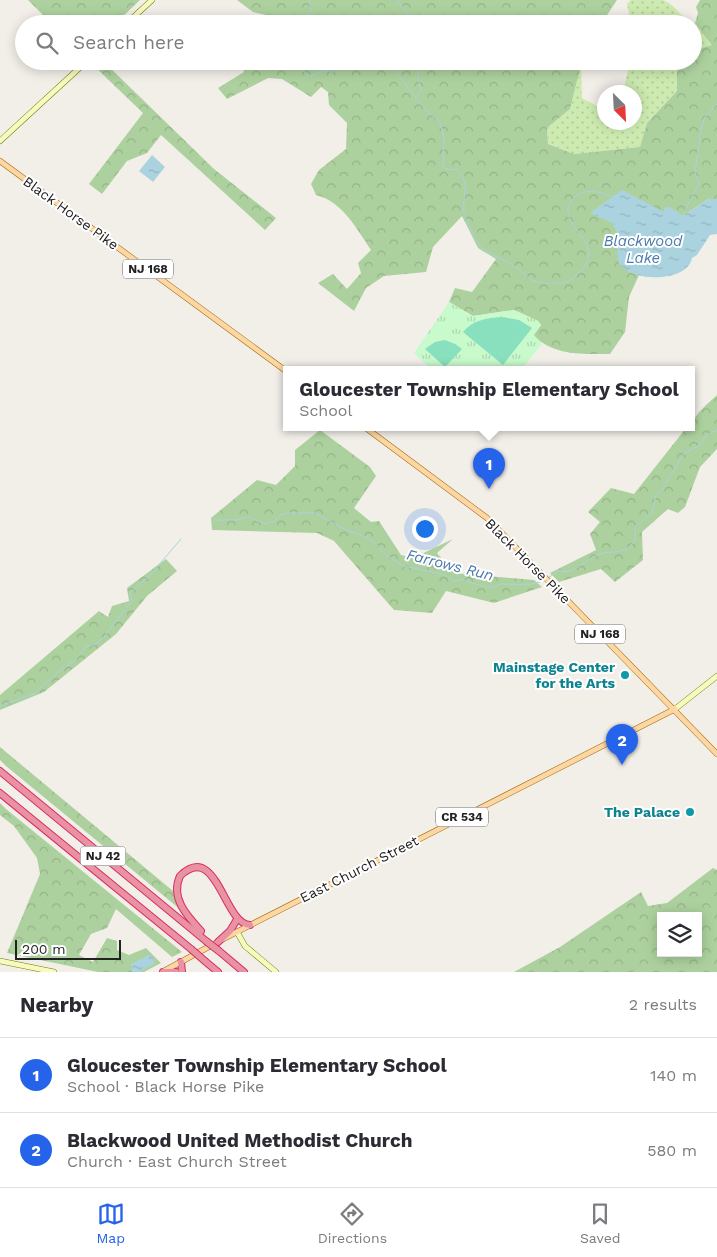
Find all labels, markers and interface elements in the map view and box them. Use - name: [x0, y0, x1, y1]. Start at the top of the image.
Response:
- search box: [15, 15, 702, 70]
- icon: search: [33, 29, 61, 57]
- text: Search here: [73, 31, 184, 54]
- north arrow: [597, 85, 642, 130]
- street label: Black Horse Pike: [20, 173, 122, 253]
- water label: Blackwood Lake: [604, 232, 683, 267]
- road number: NJ 168: [123, 260, 173, 278]
- popup: [283, 366, 695, 431]
- text: Gloucester Township Elementary School: [299, 378, 679, 401]
- text: School: [299, 401, 352, 420]
- pin: 1: [473, 448, 505, 489]
- street label: Black Horse Pike: [482, 515, 574, 607]
- your location: [412, 516, 438, 542]
- water label: Farrows Run: [405, 546, 495, 584]
- road number: NJ 168: [575, 624, 625, 644]
- place label: Mainstage Center for the Arts: [493, 659, 616, 691]
- marker: Mainstage Center for the Arts: [619, 669, 631, 681]
- pin: 2: [606, 724, 638, 765]
- place label: The Palace: [604, 804, 680, 820]
- marker: The Palace: [684, 806, 696, 818]
- road number: CR 534: [436, 808, 488, 826]
- street label: East Church Street: [297, 832, 421, 906]
- road number: NJ 42: [80, 846, 126, 866]
- map controls: [657, 912, 702, 957]
- button: layers: [657, 912, 702, 957]
- scale bar: [15, 937, 121, 960]
- text: 200 m: [22, 941, 66, 957]
- text: Nearby: [20, 992, 93, 1017]
- text: 2 results: [629, 995, 697, 1014]
- text: Gloucester Township Elementary School: [67, 1054, 447, 1077]
- text: 1: [33, 1066, 39, 1085]
- text: 140 m: [650, 1066, 697, 1085]
- text: School · Black Horse Pike: [67, 1077, 264, 1096]
- text: Blackwood United Methodist Church: [67, 1129, 412, 1152]
- text: 2: [31, 1141, 41, 1160]
- text: 580 m: [647, 1141, 697, 1160]
- text: Church · East Church Street: [67, 1152, 287, 1171]
- tab: Map: [96, 1200, 125, 1246]
- tab: Directions: [318, 1200, 387, 1246]
- tab: Saved: [580, 1200, 621, 1246]

